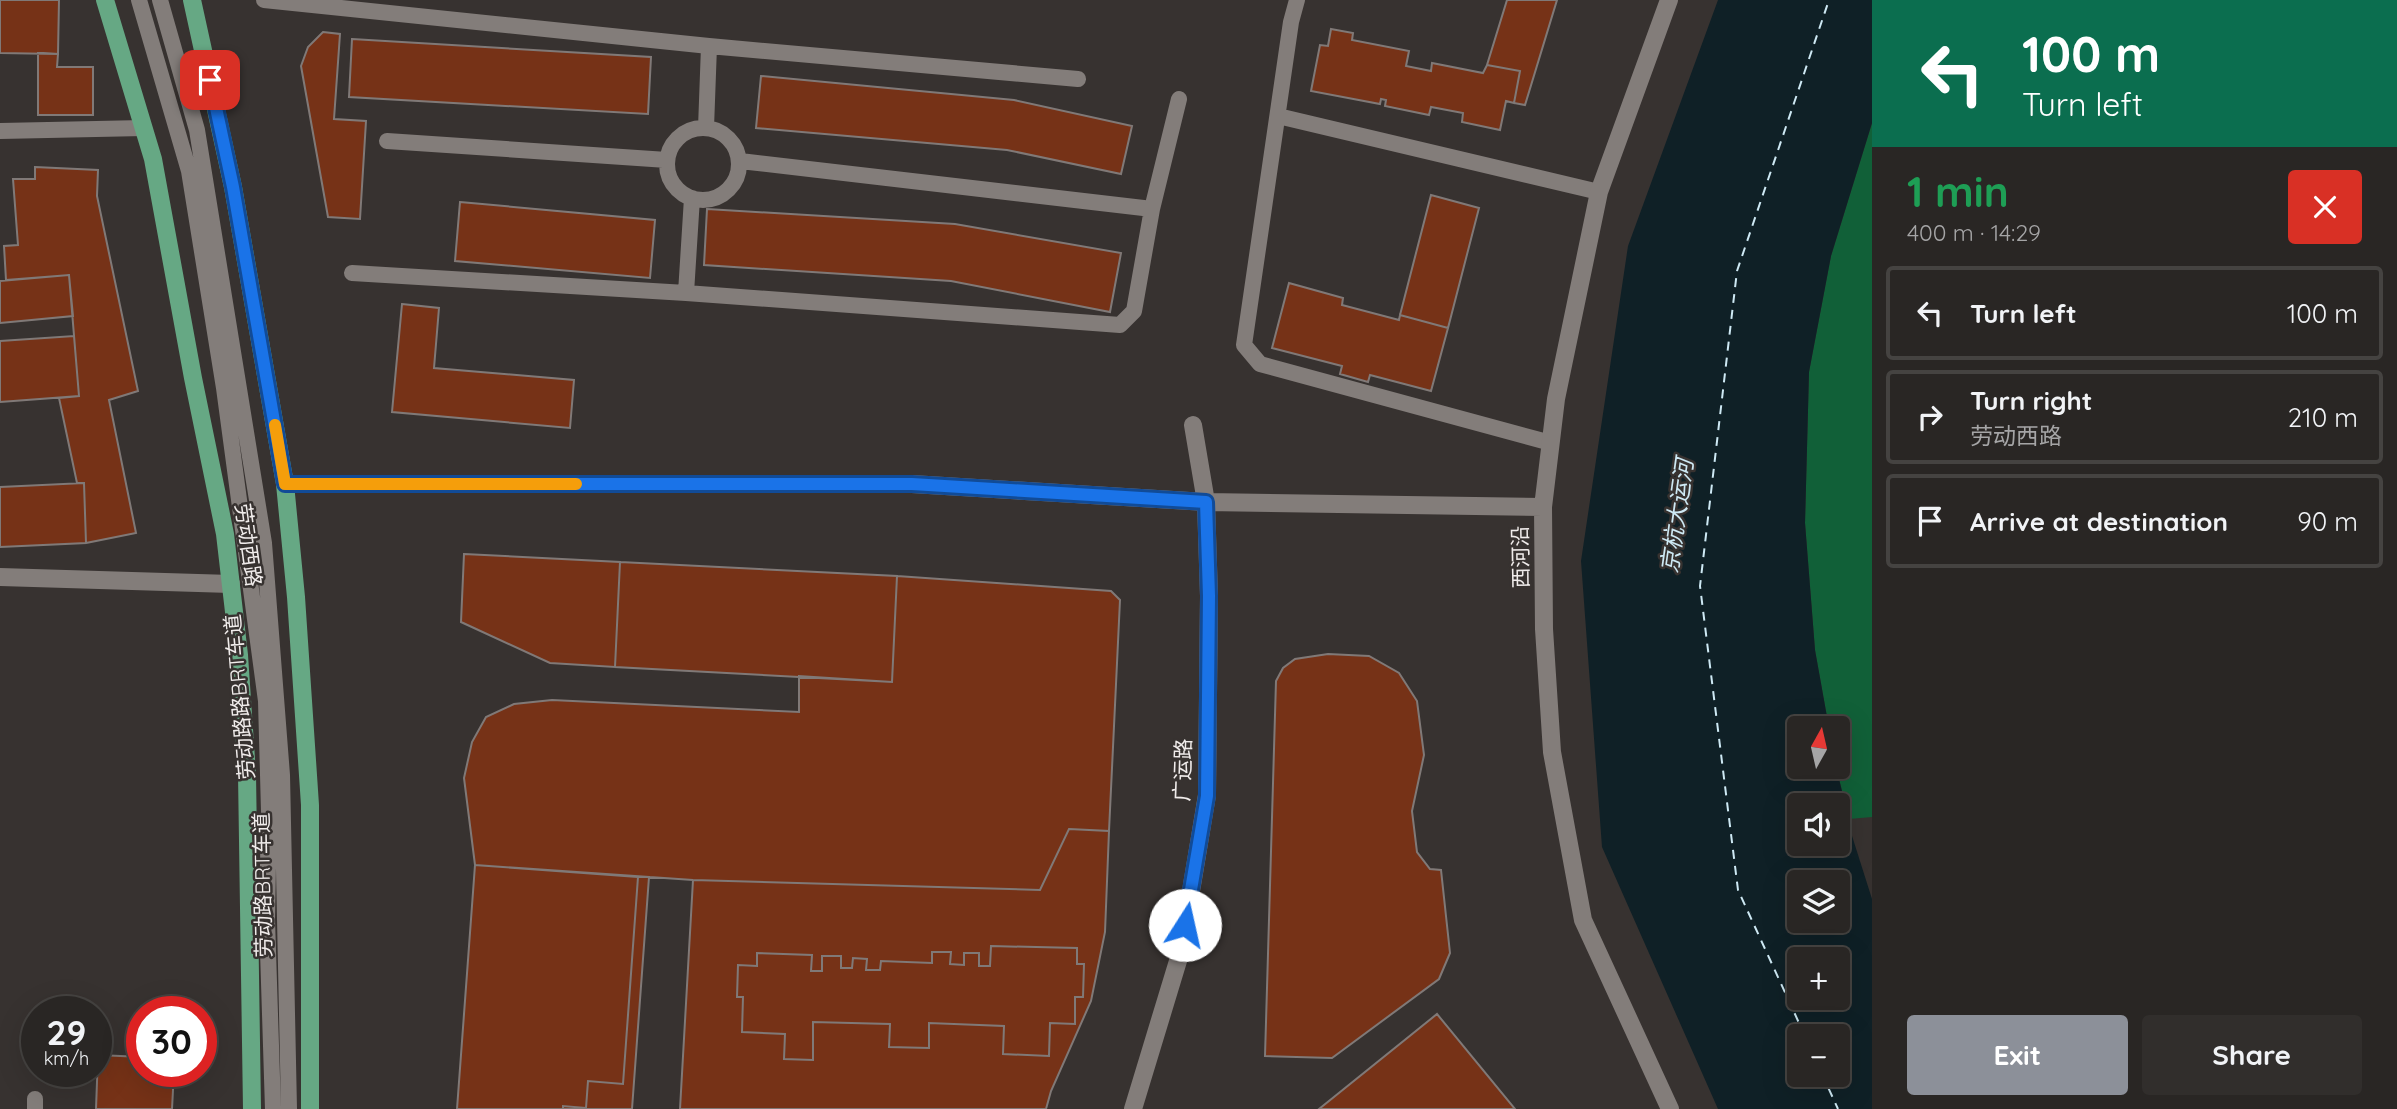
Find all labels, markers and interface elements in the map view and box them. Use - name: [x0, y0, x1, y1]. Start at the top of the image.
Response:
- text: 100 m: [2022, 23, 2160, 84]
- icon: left: [1907, 28, 1998, 119]
- pin: [180, 50, 240, 110]
- icon: arrive: [191, 61, 229, 99]
- text: Turn left: [2022, 84, 2143, 124]
- text: 1 min: [1907, 165, 2009, 218]
- button: close: [2288, 170, 2362, 244]
- text: 400 m · 14:29: [1907, 218, 2041, 247]
- icon: left: [1911, 294, 1949, 332]
- text: Turn left: [1970, 297, 2077, 330]
- text: 100 m: [2287, 297, 2358, 330]
- text: Turn right: [1970, 384, 2092, 417]
- icon: right: [1911, 398, 1949, 436]
- text: 210 m: [2288, 401, 2358, 434]
- text: 劳动西路: [1970, 421, 2062, 450]
- water label: 京杭大运河: [1654, 453, 1699, 575]
- street label: 劳动西路: [230, 501, 268, 588]
- icon: arrive: [1911, 502, 1949, 540]
- text: Arrive at destination: [1970, 505, 2228, 538]
- text: 90 m: [2297, 505, 2358, 538]
- street label: 西河沿: [1506, 525, 1534, 589]
- street label: 劳动路路BRT车道: [219, 613, 259, 781]
- north arrow: [1787, 716, 1850, 779]
- map controls: [1787, 716, 1850, 1087]
- street label: 广运路: [1168, 738, 1196, 802]
- button: sound: [1787, 793, 1850, 856]
- street label: 劳动路BRT车道: [248, 812, 276, 958]
- button: layers: [1787, 870, 1850, 933]
- position arrow: [1148, 888, 1222, 962]
- button: +: [1787, 947, 1850, 1010]
- speed limit sign: 30: [126, 996, 217, 1087]
- text: 29: [47, 1010, 86, 1054]
- button: Exit: [1907, 1015, 2128, 1095]
- button: Share: [2142, 1015, 2362, 1095]
- button: −: [1787, 1024, 1850, 1087]
- text: km/h: [44, 1047, 89, 1070]

